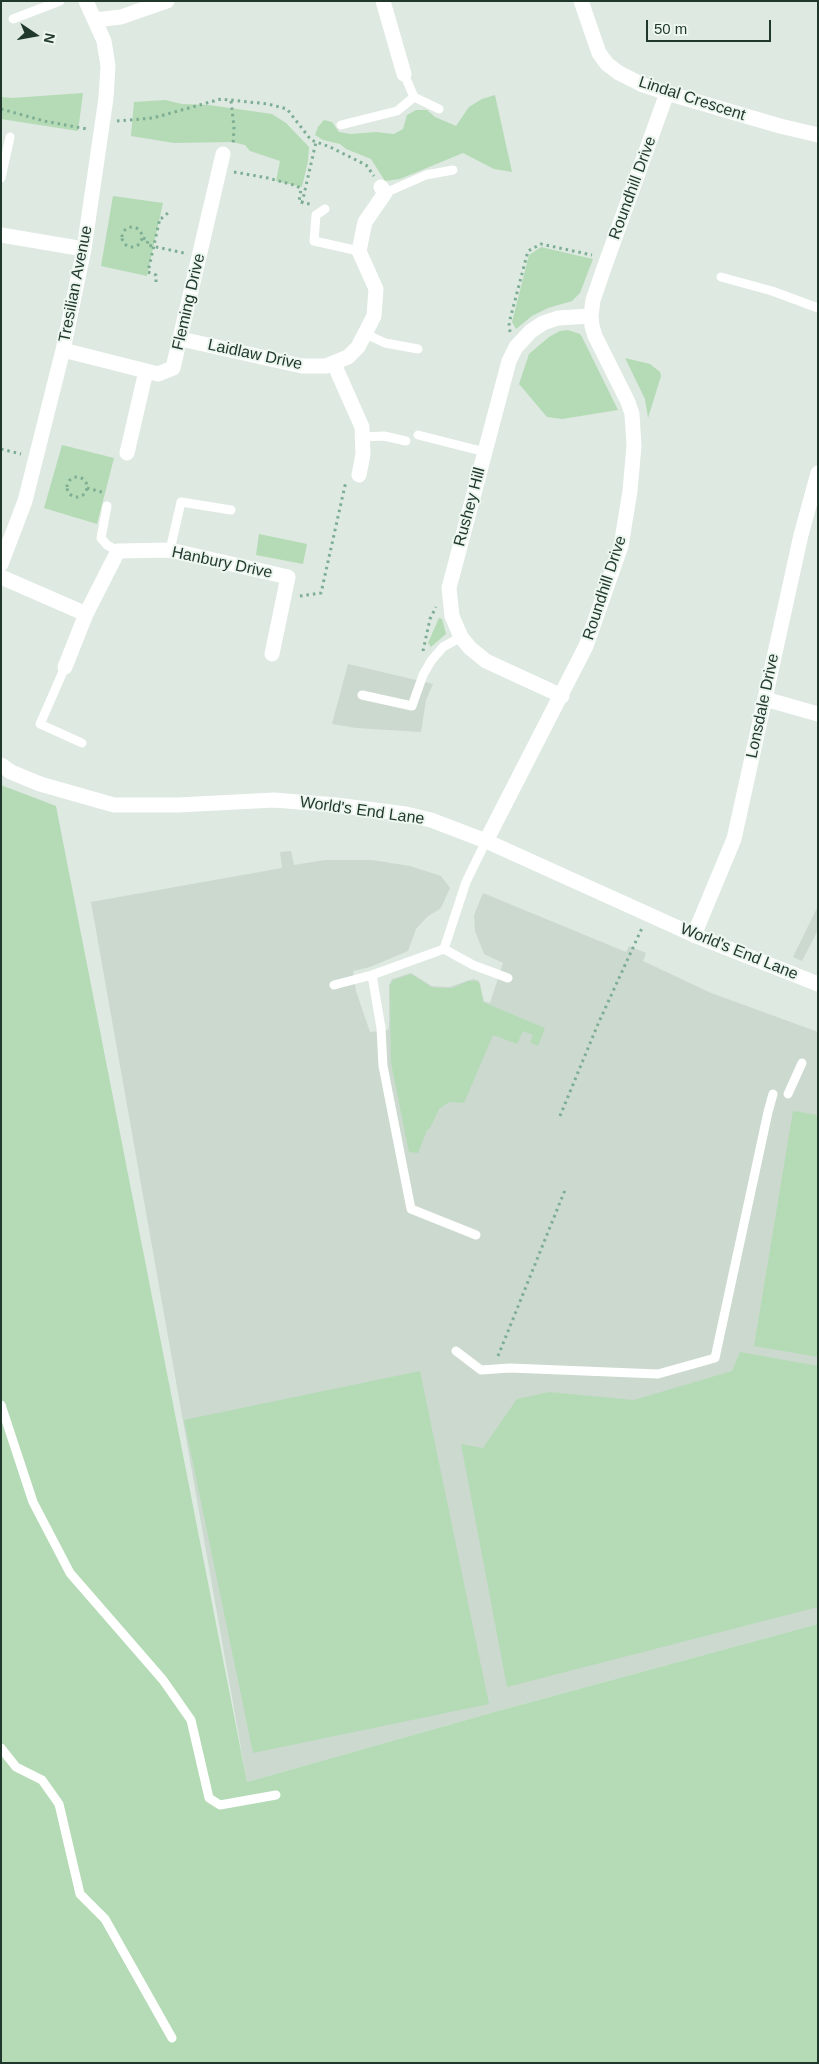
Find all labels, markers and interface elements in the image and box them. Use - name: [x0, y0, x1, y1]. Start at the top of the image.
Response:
- north arrow: [10, 10, 60, 60]
- scale bar: [649, 10, 774, 42]
- text: 50 m: [654, 20, 687, 37]
- text: N: [41, 32, 59, 45]
- street label: Lindal Crescent: [636, 73, 748, 125]
- street label: Roundhill Drive: [605, 134, 661, 242]
- street label: Tresilian Avenue: [55, 224, 97, 344]
- street label: Fleming Drive: [169, 252, 209, 352]
- street label: Laidlaw Drive: [206, 336, 304, 374]
- street label: Rushey Hill: [450, 465, 490, 549]
- street label: Roundhill Drive: [579, 533, 631, 643]
- street label: Hanbury Drive: [170, 543, 274, 583]
- street label: Lonsdale Drive: [743, 652, 783, 760]
- street label: World's End Lane: [299, 793, 425, 829]
- street label: World's End Lane: [677, 920, 801, 984]

